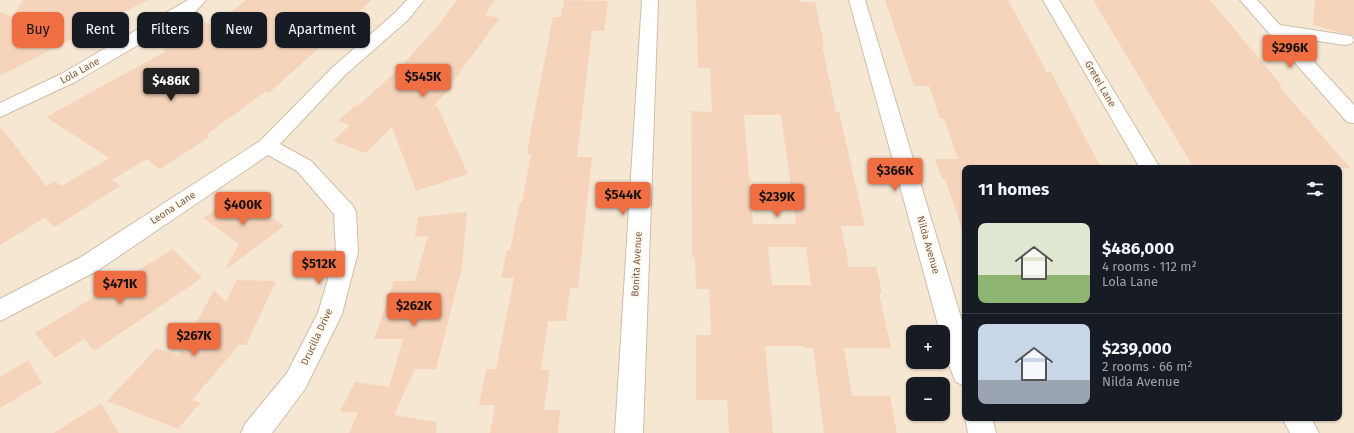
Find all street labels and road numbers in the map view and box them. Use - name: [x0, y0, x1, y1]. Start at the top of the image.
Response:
- street label: Lola Lane: [58, 55, 102, 87]
- street label: Gretel Lane: [1082, 59, 1118, 109]
- street label: Leona Lane: [148, 189, 198, 227]
- street label: Nilda Avenue: [914, 215, 942, 275]
- street label: Bonita Avenue: [629, 231, 645, 297]
- street label: Drucilla Drive: [299, 307, 335, 367]

